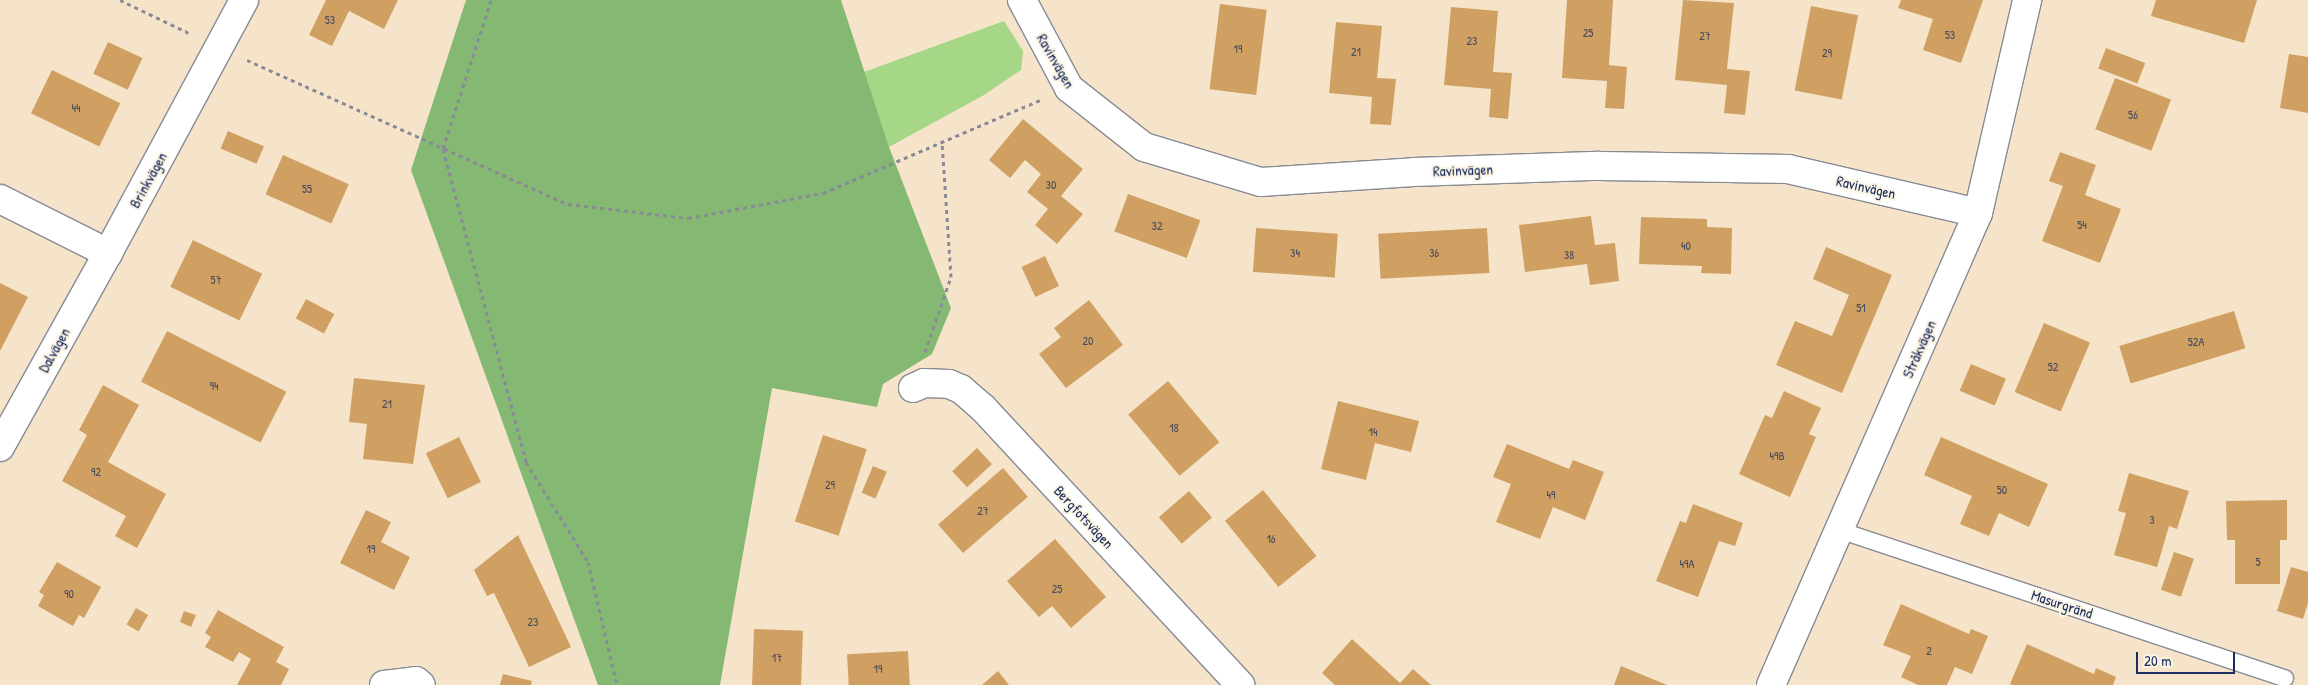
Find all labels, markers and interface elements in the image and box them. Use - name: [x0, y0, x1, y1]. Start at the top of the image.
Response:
- house number: 53: [325, 13, 335, 27]
- house number: 25: [1583, 26, 1593, 40]
- house number: 53: [1945, 28, 1955, 42]
- house number: 27: [1699, 29, 1711, 43]
- street label: Ravinvägen: [1033, 30, 1079, 92]
- house number: 23: [1467, 34, 1477, 48]
- house number: 19: [1234, 42, 1242, 56]
- house number: 21: [1351, 45, 1361, 59]
- house number: 29: [1822, 46, 1832, 60]
- house number: 44: [72, 101, 80, 115]
- house number: 56: [2128, 108, 2138, 122]
- street label: Brinkvägen: [125, 149, 171, 211]
- street label: Ravinvägen: [1433, 160, 1493, 180]
- street label: Ravinvägen: [1835, 171, 1897, 203]
- house number: 30: [1046, 178, 1056, 192]
- house number: 55: [302, 182, 312, 196]
- house number: 54: [2077, 218, 2087, 232]
- house number: 32: [1152, 219, 1162, 233]
- house number: 40: [1681, 239, 1691, 253]
- house number: 34: [1290, 246, 1300, 260]
- house number: 36: [1429, 246, 1439, 260]
- house number: 38: [1564, 248, 1574, 262]
- house number: 57: [210, 273, 222, 287]
- house number: 51: [1856, 301, 1866, 315]
- street label: Stråkvägen: [1898, 317, 1940, 381]
- street label: Dalvägen: [34, 325, 74, 375]
- house number: 20: [1083, 334, 1093, 348]
- house number: 52A: [2188, 335, 2204, 349]
- house number: 52: [2048, 360, 2058, 374]
- house number: 94: [210, 379, 218, 393]
- house number: 21: [382, 397, 392, 411]
- house number: 18: [1169, 421, 1179, 435]
- house number: 14: [1369, 425, 1377, 439]
- house number: 49B: [1770, 449, 1784, 463]
- house number: 92: [91, 465, 101, 479]
- house number: 29: [825, 478, 835, 492]
- street label: Bergfotsvägen: [1050, 482, 1118, 552]
- house number: 50: [1997, 483, 2007, 497]
- house number: 49: [1547, 488, 1555, 502]
- house number: 27: [977, 504, 989, 518]
- house number: 3: [2149, 513, 2155, 527]
- house number: 16: [1266, 532, 1276, 546]
- house number: 19: [367, 542, 375, 556]
- house number: 5: [2255, 555, 2261, 569]
- house number: 49A: [1680, 557, 1694, 571]
- house number: 25: [1052, 582, 1062, 596]
- street label: Masurgränd: [2029, 586, 2095, 622]
- house number: 90: [64, 587, 74, 601]
- house number: 23: [528, 615, 538, 629]
- scale bar: [2138, 642, 2237, 674]
- house number: 2: [1926, 644, 1932, 658]
- text: 20 m: [2144, 650, 2171, 671]
- house number: 17: [772, 651, 782, 665]
- house number: 19: [874, 662, 882, 676]

